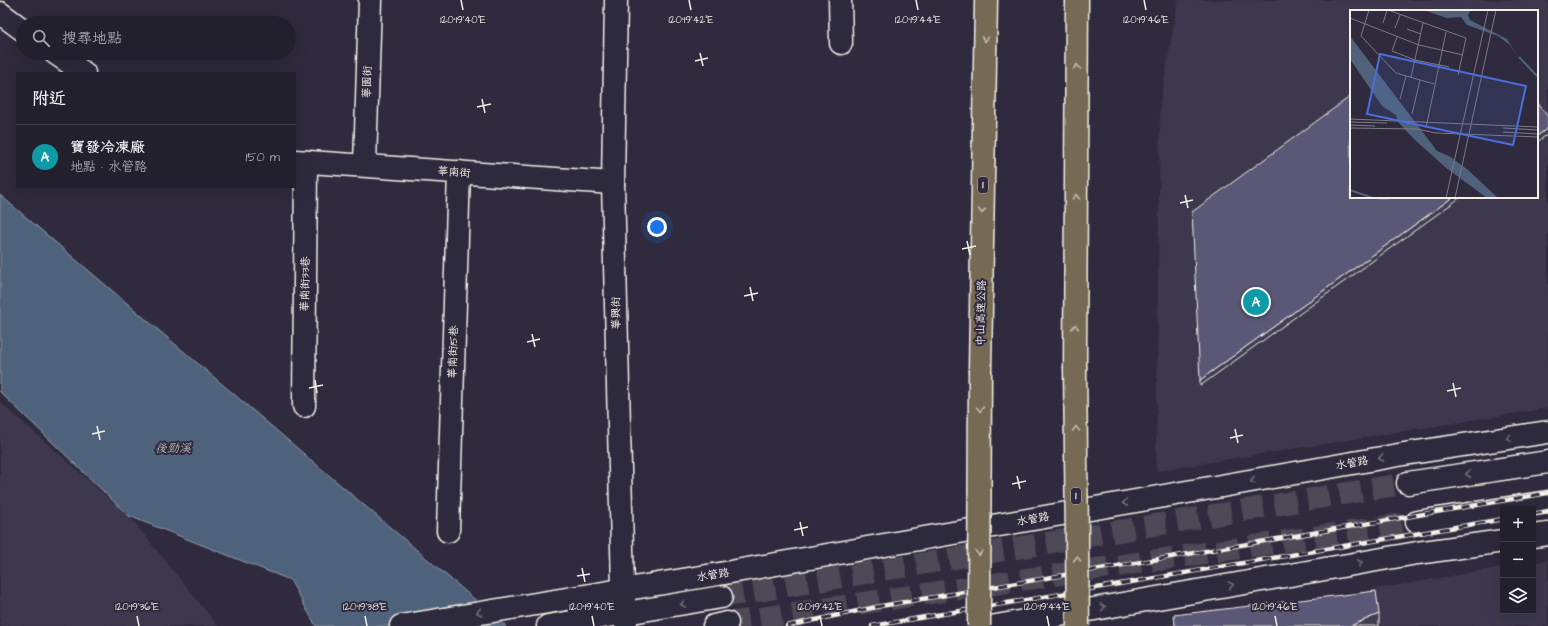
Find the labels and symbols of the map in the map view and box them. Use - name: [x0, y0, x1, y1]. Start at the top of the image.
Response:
- inset map: [1350, 10, 1538, 198]
- text: 120°19'40"E: [440, 13, 486, 27]
- text: 120°19'42"E: [669, 13, 714, 27]
- text: 120°19'44"E: [895, 13, 941, 27]
- text: 120°19'46"E: [1123, 13, 1169, 27]
- one-way arrow: [981, 36, 989, 42]
- street label: 華園街: [359, 64, 375, 99]
- one-way arrow: [1073, 64, 1081, 70]
- street label: 華南街: [437, 163, 472, 181]
- road number: 1: [978, 177, 988, 193]
- one-way arrow: [1072, 194, 1080, 200]
- one-way arrow: [978, 208, 987, 214]
- your location: [647, 217, 667, 237]
- street label: 華南街33巷: [297, 256, 313, 312]
- street label: 中山高速公路: [973, 280, 989, 346]
- pin: A: [1243, 287, 1269, 317]
- street label: 華興街: [608, 295, 624, 330]
- one-way arrow: [1071, 324, 1079, 330]
- street label: 華南街15巷: [445, 325, 461, 379]
- one-way arrow: [976, 406, 984, 412]
- one-way arrow: [1071, 426, 1080, 432]
- one-way arrow: [1506, 433, 1513, 442]
- water label: 後勁溪: [155, 440, 192, 457]
- street label: 水管路: [1334, 453, 1370, 473]
- one-way arrow: [1378, 453, 1384, 462]
- one-way arrow: [1465, 469, 1471, 478]
- one-way arrow: [1250, 476, 1256, 484]
- road number: 1: [1071, 488, 1081, 504]
- one-way arrow: [1122, 498, 1128, 507]
- street label: 水管路: [1015, 509, 1051, 529]
- one-way arrow: [975, 550, 983, 556]
- one-way arrow: [1073, 556, 1081, 562]
- one-way arrow: [1356, 560, 1363, 568]
- street label: 水管路: [696, 565, 730, 585]
- one-way arrow: [1228, 582, 1235, 590]
- one-way arrow: [680, 599, 686, 608]
- text: 120°19'36"E: [115, 600, 159, 614]
- text: 120°19'38"E: [343, 600, 387, 614]
- text: 120°19'40"E: [569, 600, 615, 614]
- text: 120°19'42"E: [798, 600, 843, 614]
- text: 120°19'44"E: [1024, 600, 1070, 614]
- text: 120°19'46"E: [1252, 600, 1298, 614]
- one-way arrow: [1100, 604, 1106, 612]
- one-way arrow: [476, 608, 482, 616]

